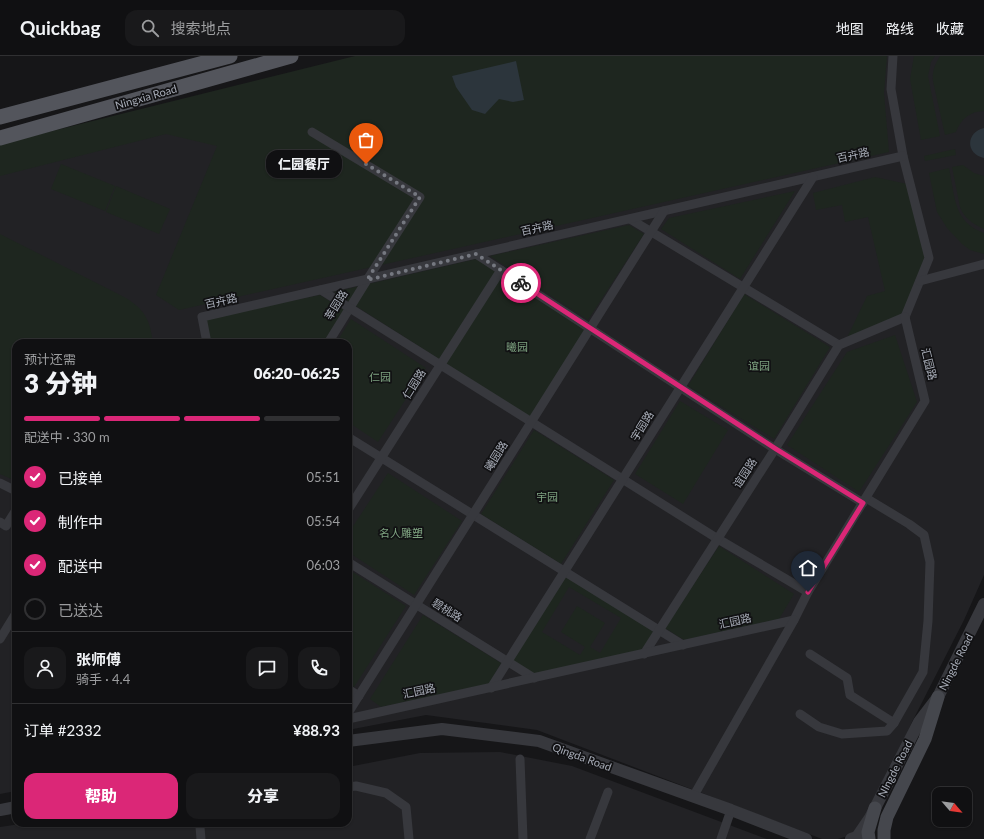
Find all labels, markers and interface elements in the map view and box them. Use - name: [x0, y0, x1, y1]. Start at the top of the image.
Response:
- search box: [125, 10, 405, 46]
- text: Quickbag: [20, 16, 101, 39]
- icon: search: [139, 17, 161, 39]
- text: 搜索地点: [171, 19, 231, 37]
- text: 地图: [836, 20, 864, 37]
- text: 路线: [886, 20, 914, 37]
- text: 收藏: [936, 20, 964, 37]
- street label: Ningxia Road: [113, 82, 178, 112]
- pin: [349, 123, 383, 164]
- icon: bag: [355, 129, 377, 151]
- street label: 百卉路: [835, 144, 870, 165]
- callout: 仁园餐厅: [266, 150, 342, 178]
- text: 仁园餐厅: [278, 156, 330, 172]
- street label: 百卉路: [519, 217, 554, 238]
- courier: [501, 263, 541, 303]
- icon: bike: [510, 272, 532, 294]
- street label: 莘园路: [321, 287, 350, 322]
- street label: 百卉路: [203, 290, 238, 311]
- park label: 曦园: [506, 340, 528, 353]
- street label: 汇园路: [919, 346, 940, 381]
- text: 预计还需: [24, 351, 76, 367]
- park label: 谊园: [748, 359, 770, 372]
- text: 06:20–06:25: [254, 364, 340, 382]
- street label: 仁园路: [399, 366, 428, 401]
- text: 3 分钟: [24, 367, 97, 399]
- park label: 仁园: [369, 370, 391, 383]
- street label: 宇园路: [627, 408, 656, 443]
- text: 配送中 · 330 m: [24, 429, 110, 445]
- street label: 曦园路: [481, 438, 510, 473]
- street label: 谊园路: [730, 455, 759, 490]
- icon: check: [24, 466, 46, 488]
- text: 已接单: [58, 469, 103, 487]
- text: 05:51: [307, 469, 340, 485]
- park label: 宇园: [536, 490, 558, 503]
- icon: check: [24, 510, 46, 532]
- text: 制作中: [58, 513, 103, 531]
- text: 05:54: [307, 513, 340, 529]
- park label: 名人雕塑: [379, 526, 423, 539]
- pin: [791, 551, 825, 592]
- icon: check: [24, 554, 46, 576]
- text: 配送中: [58, 557, 103, 575]
- text: 06:03: [307, 557, 340, 573]
- icon: home: [797, 557, 819, 579]
- street label: 碧桃路: [430, 595, 465, 624]
- text: 已送达: [58, 601, 103, 619]
- street label: 汇园路: [717, 610, 752, 631]
- street label: Ningde Road: [936, 631, 975, 692]
- button: person: [24, 647, 66, 689]
- button: chat: [246, 647, 288, 689]
- button: phone: [298, 647, 340, 689]
- text: 张师傅: [76, 650, 121, 668]
- text: 骑手 · 4.4: [76, 671, 130, 687]
- street label: 汇园路: [401, 681, 436, 700]
- text: 订单 #2332: [24, 721, 101, 739]
- text: ¥88.93: [293, 721, 340, 739]
- street label: NIngde Road: [875, 738, 915, 800]
- street label: Qingda Road: [551, 740, 614, 773]
- button: 帮助: [24, 773, 178, 819]
- button: 分享: [186, 773, 340, 819]
- north arrow: [932, 787, 972, 827]
- map controls: [932, 787, 972, 827]

